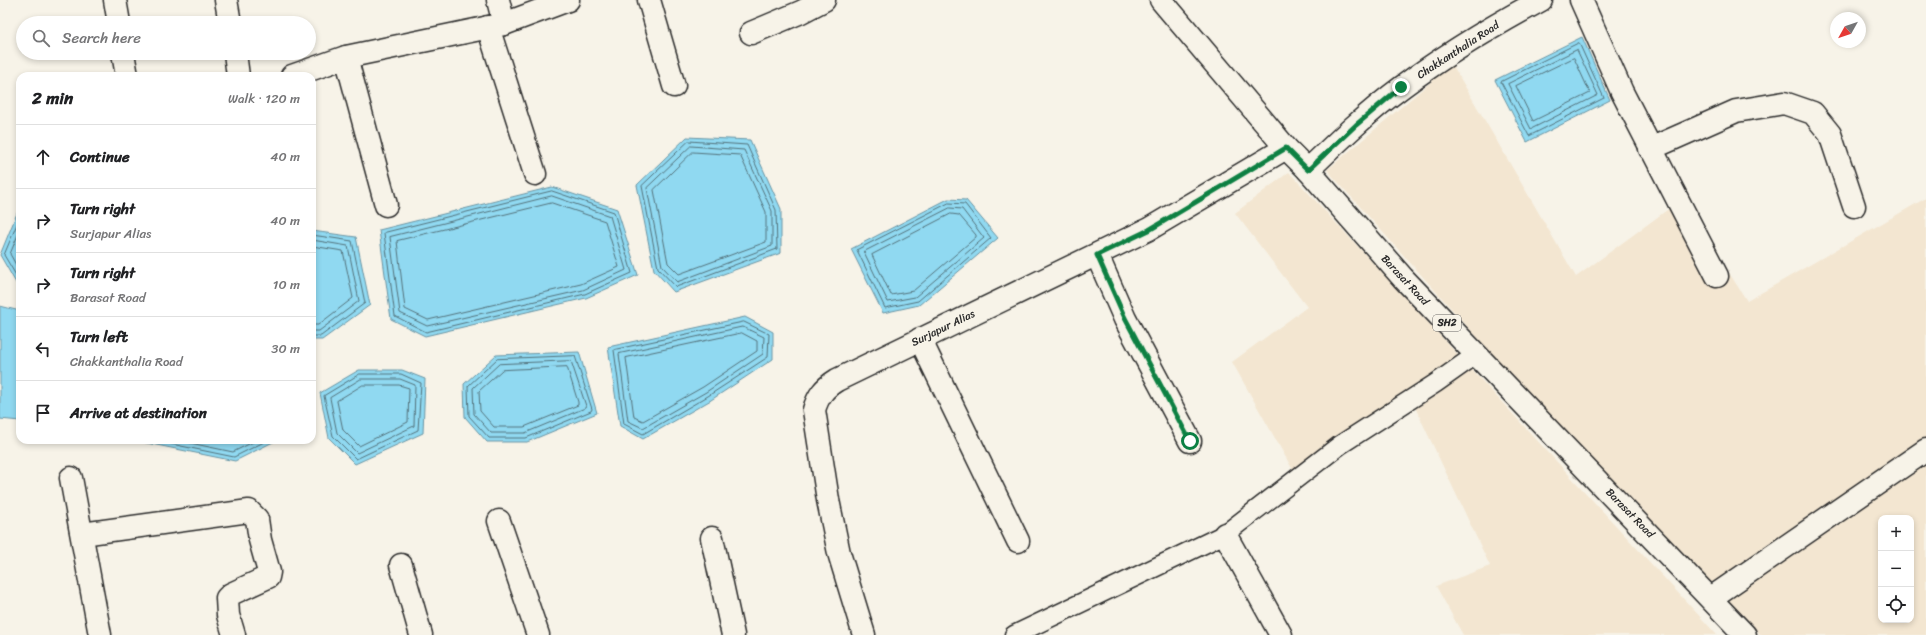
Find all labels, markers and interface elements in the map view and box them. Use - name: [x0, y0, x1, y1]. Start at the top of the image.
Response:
- north arrow: [1830, 12, 1866, 48]
- street label: Chakkanthalia Road: [1413, 15, 1504, 84]
- search box: [16, 16, 316, 60]
- text: Search here: [62, 25, 141, 51]
- icon: search: [30, 27, 52, 49]
- route end: [1392, 78, 1410, 96]
- text: 2 min: [32, 83, 73, 113]
- text: Walk · 120 m: [228, 87, 300, 110]
- text: Continue: [70, 144, 130, 170]
- text: 40 m: [270, 145, 300, 168]
- icon: ahead: [32, 146, 54, 168]
- text: Turn right: [70, 196, 135, 222]
- text: 40 m: [270, 209, 300, 232]
- icon: right: [32, 210, 54, 232]
- text: Surjapur Alias: [70, 222, 151, 245]
- street label: Barasat Road: [1376, 250, 1435, 311]
- text: Turn right: [70, 260, 135, 286]
- text: 10 m: [273, 273, 300, 296]
- icon: right: [32, 274, 54, 296]
- text: Barasat Road: [70, 286, 146, 309]
- street label: Surjapur Alias: [908, 304, 979, 352]
- road number: SH2: [1433, 315, 1461, 331]
- text: Turn left: [70, 324, 128, 350]
- text: 30 m: [271, 337, 300, 360]
- icon: left: [32, 338, 54, 360]
- text: Chakkanthalia Road: [70, 350, 183, 373]
- text: Arrive at destination: [70, 400, 207, 426]
- icon: arrive: [32, 402, 54, 424]
- route start: [1181, 432, 1199, 450]
- street label: Barasat Road: [1601, 483, 1660, 543]
- map controls: [1878, 515, 1914, 623]
- button: +: [1878, 515, 1914, 551]
- button: −: [1878, 551, 1914, 587]
- button: locate: [1878, 587, 1914, 623]

